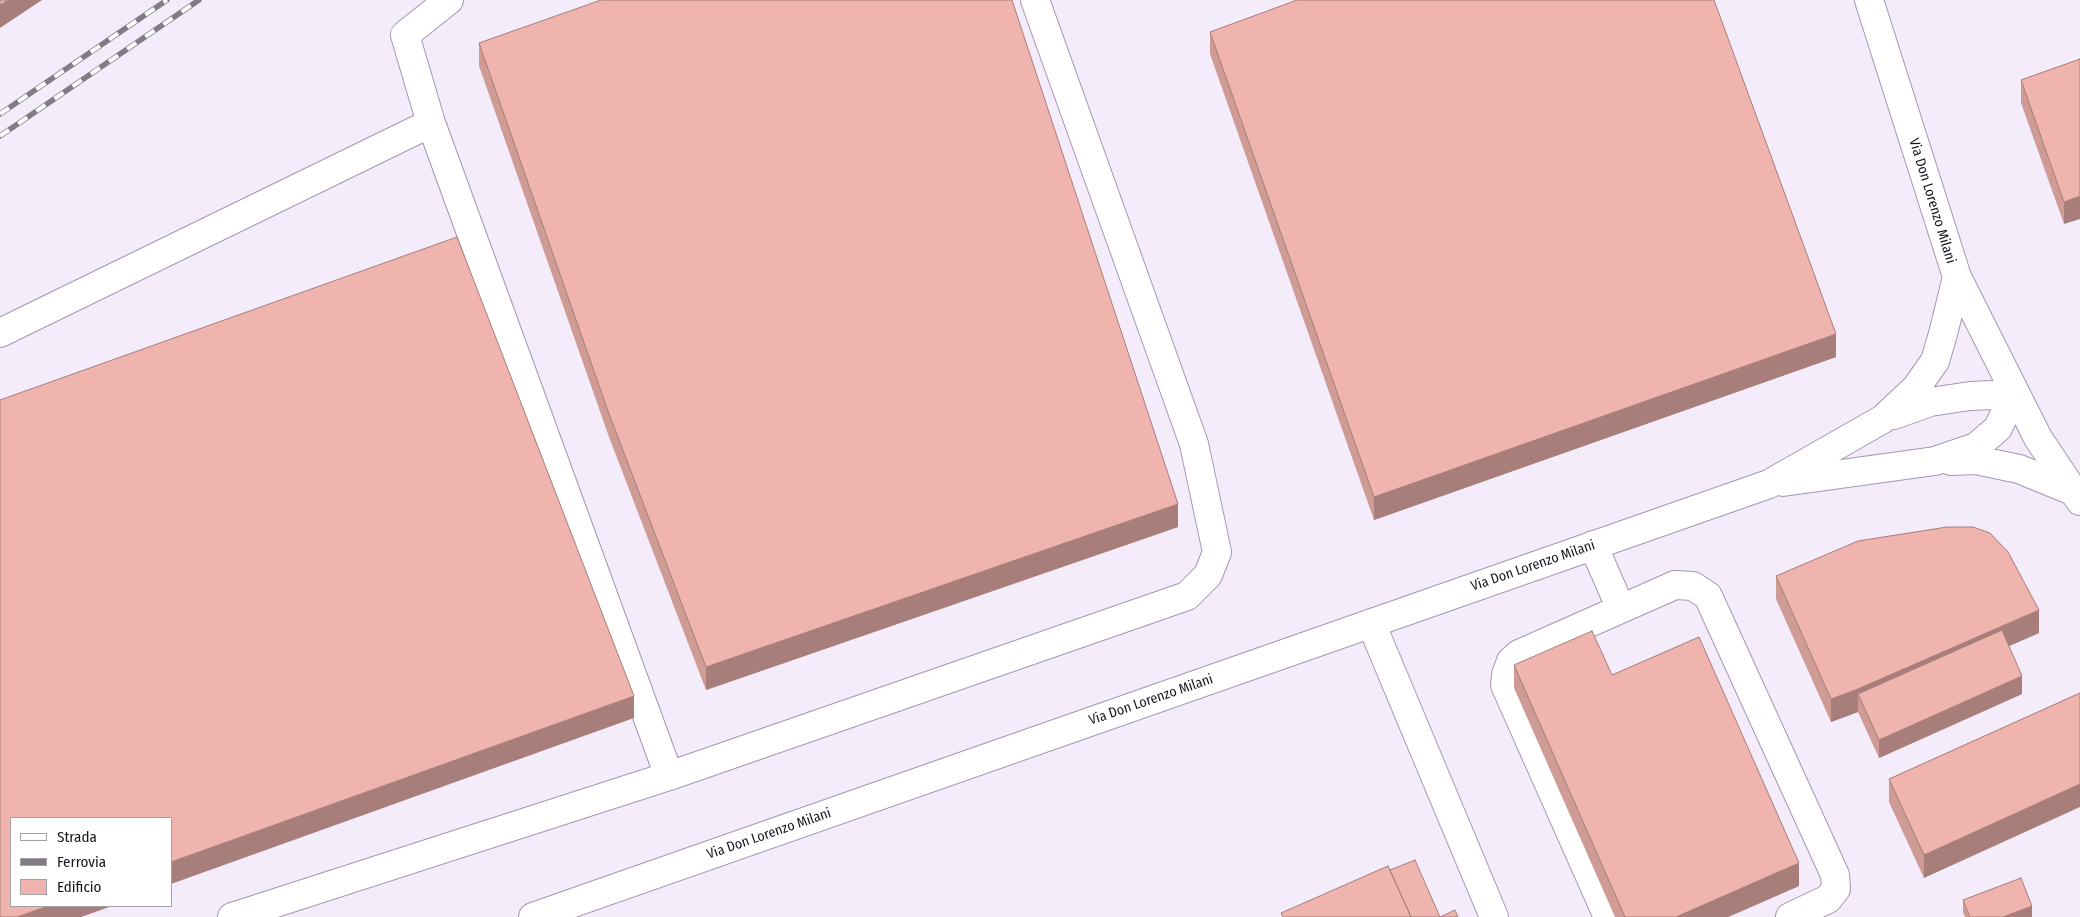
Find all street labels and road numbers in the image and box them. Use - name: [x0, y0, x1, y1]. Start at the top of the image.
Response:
- street label: Via Don Lorenzo Milani: [1905, 136, 1959, 266]
- street label: Via Don Lorenzo Milani: [1469, 537, 1597, 595]
- street label: Via Don Lorenzo Milani: [1087, 671, 1215, 729]
- street label: Via Don Lorenzo Milani: [705, 805, 833, 863]

